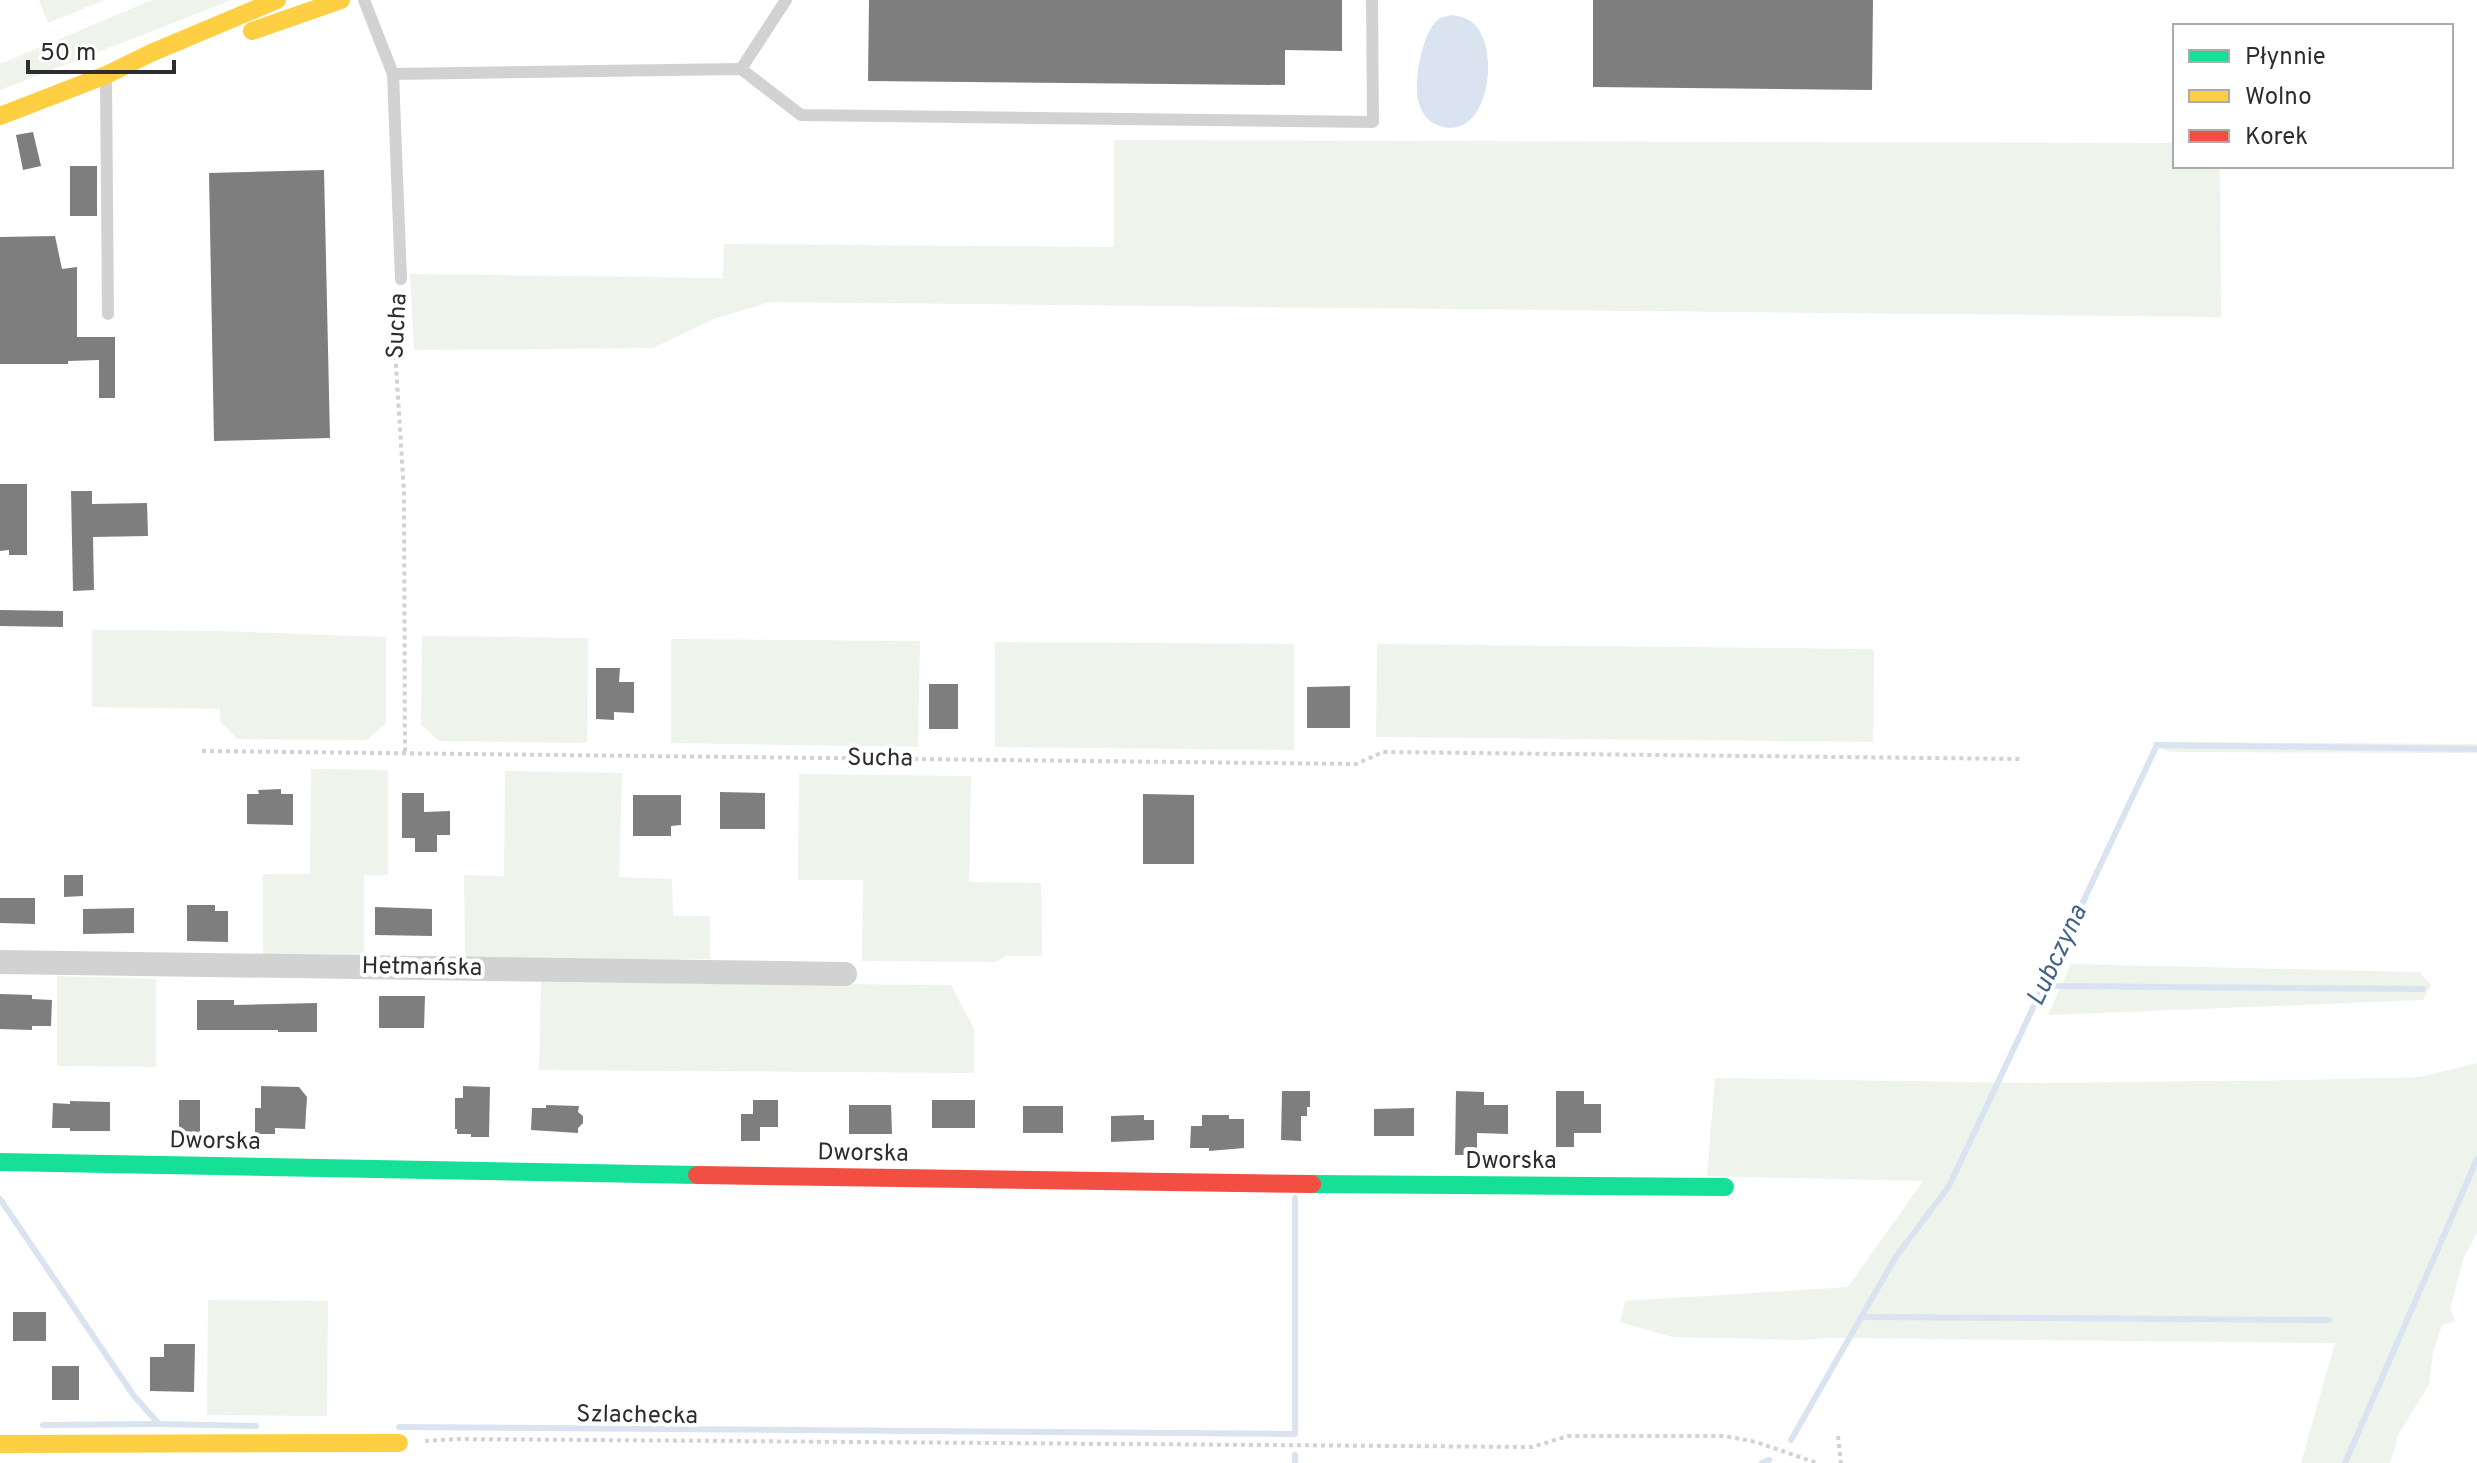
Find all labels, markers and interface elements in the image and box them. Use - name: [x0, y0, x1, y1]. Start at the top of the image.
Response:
- scale bar: [28, 24, 174, 74]
- legend: [2173, 24, 2453, 168]
- text: 50 m: [40, 39, 96, 69]
- text: Płynnie: [2245, 43, 2326, 73]
- text: Wolno: [2245, 83, 2312, 113]
- text: Korek: [2245, 123, 2308, 153]
- street label: Sucha: [381, 292, 415, 360]
- street label: Sucha: [847, 743, 913, 775]
- water label: Lubczyna: [2020, 900, 2096, 1012]
- street label: Hetmańska: [361, 952, 483, 984]
- street label: Dworska: [169, 1126, 261, 1158]
- street label: Dworska: [817, 1138, 909, 1170]
- street label: Dworska: [1465, 1147, 1557, 1177]
- street label: Szlachecka: [576, 1400, 698, 1432]

